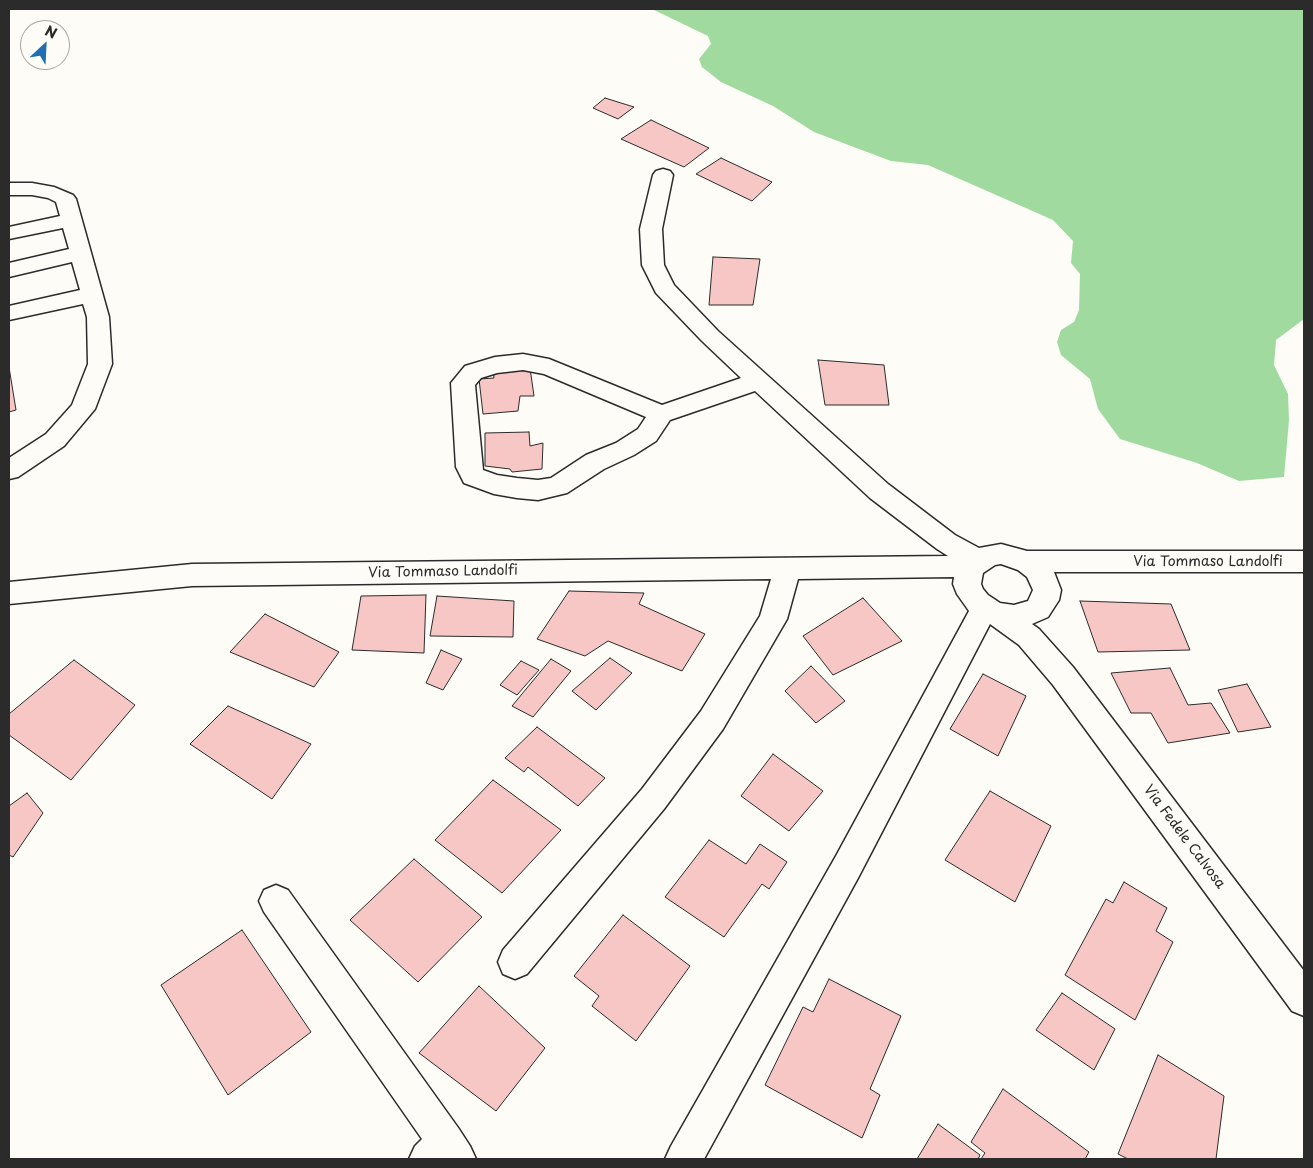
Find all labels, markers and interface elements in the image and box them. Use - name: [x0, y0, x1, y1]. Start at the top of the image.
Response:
- north arrow: [20, 20, 70, 70]
- text: N: [42, 20, 61, 44]
- street label: Via Tommaso Landolfi: [1133, 554, 1283, 570]
- street label: Via Tommaso Landolfi: [368, 562, 518, 582]
- street label: Via Fedele Calvosa: [1139, 782, 1229, 892]

